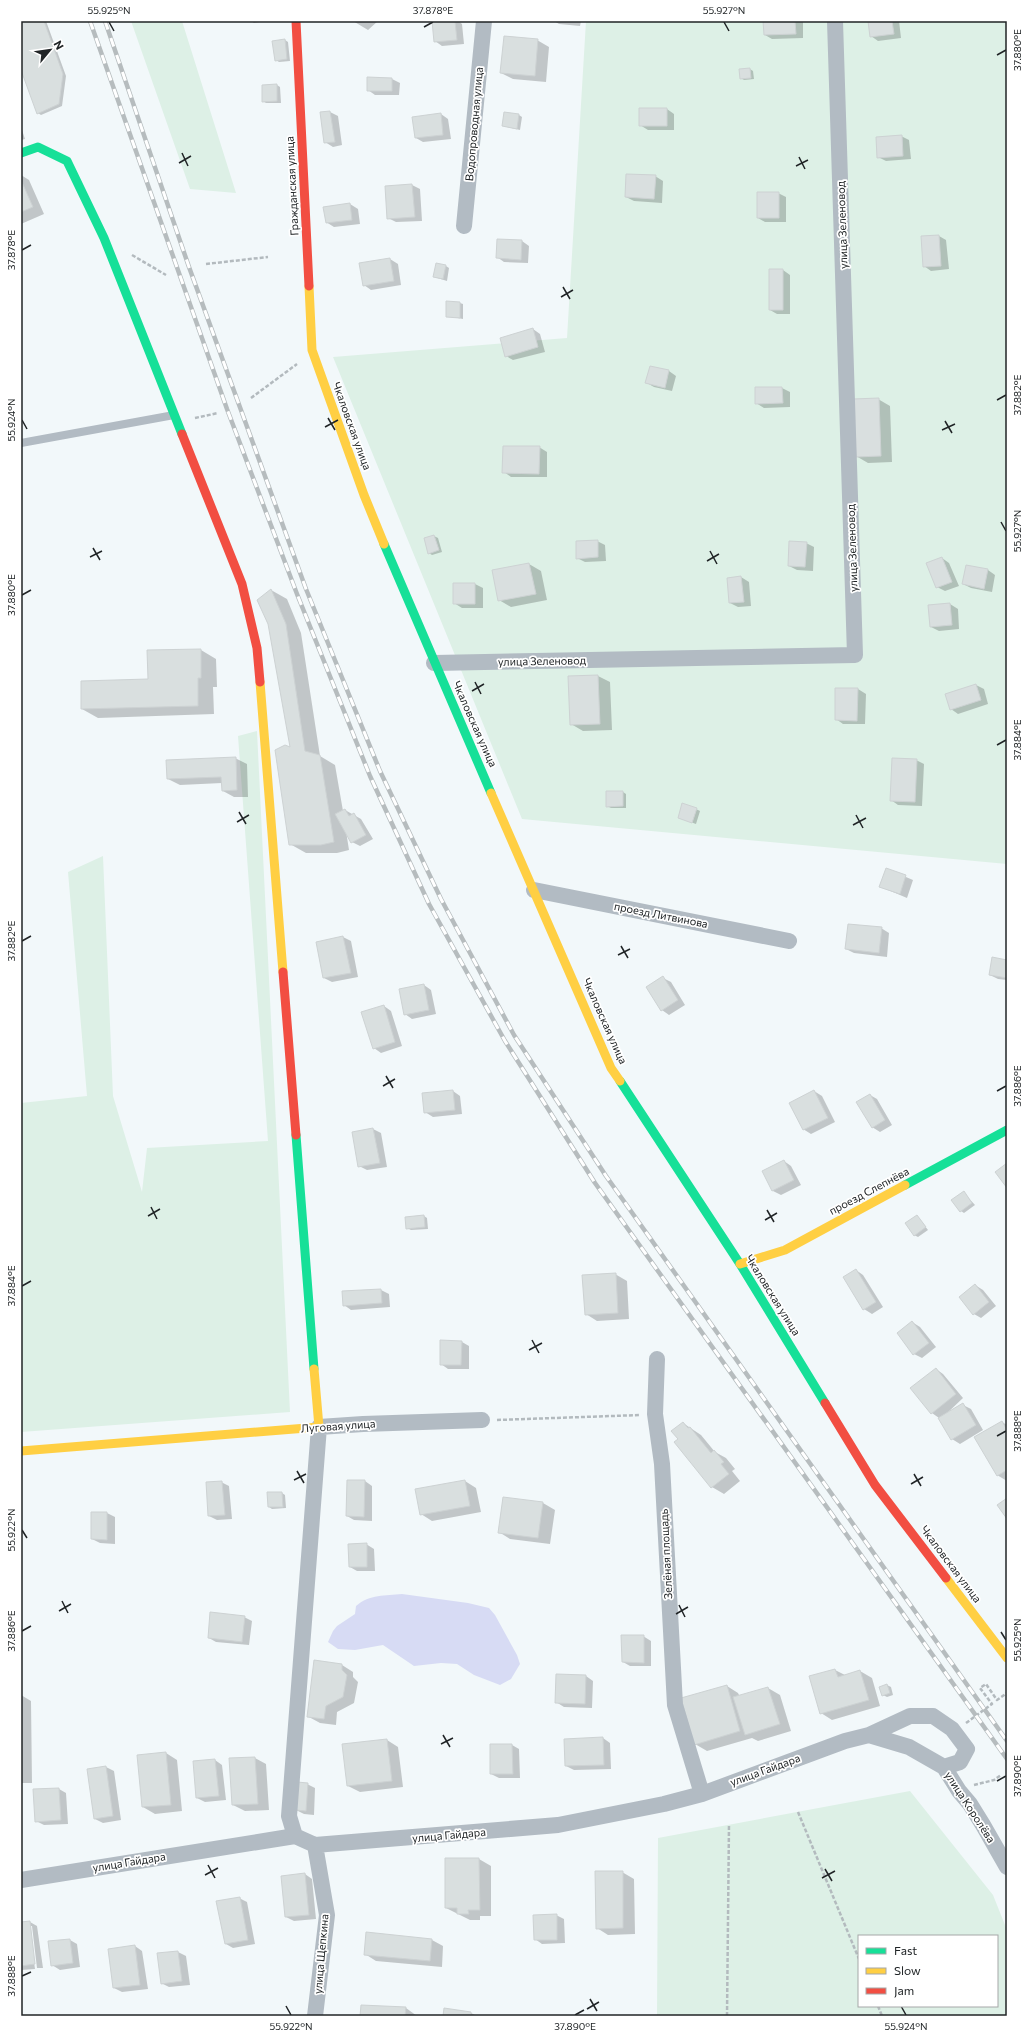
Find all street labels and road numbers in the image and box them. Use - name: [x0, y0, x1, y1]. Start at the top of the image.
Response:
- street label: Водопроводная улица: [462, 66, 485, 182]
- street label: Гражданская улица: [282, 136, 301, 236]
- street label: улица Зеленовод: [833, 180, 850, 269]
- street label: Чкаловская улица: [330, 380, 374, 472]
- street label: улица Зеленовод: [843, 503, 860, 592]
- street label: улица Зеленовод: [498, 653, 587, 668]
- street label: Чкаловская улица: [451, 679, 500, 769]
- street label: проезд Литвинова: [613, 899, 709, 930]
- street label: Чкаловская улица: [581, 976, 630, 1066]
- street label: проезд Слепнёва: [827, 1164, 911, 1217]
- street label: Чкаловская улица: [743, 1252, 804, 1338]
- street label: Луговая улица: [300, 1416, 376, 1435]
- street label: Зелёная площадь: [657, 1508, 674, 1600]
- street label: Чкаловская улица: [918, 1523, 985, 1605]
- street label: улица Гайдара: [728, 1751, 802, 1788]
- street label: улица Королёва: [943, 1769, 998, 1845]
- street label: улица Гайдара: [412, 1825, 486, 1844]
- street label: улица Гайдара: [91, 1849, 166, 1874]
- street label: улица Щепкина: [311, 1913, 330, 1994]

